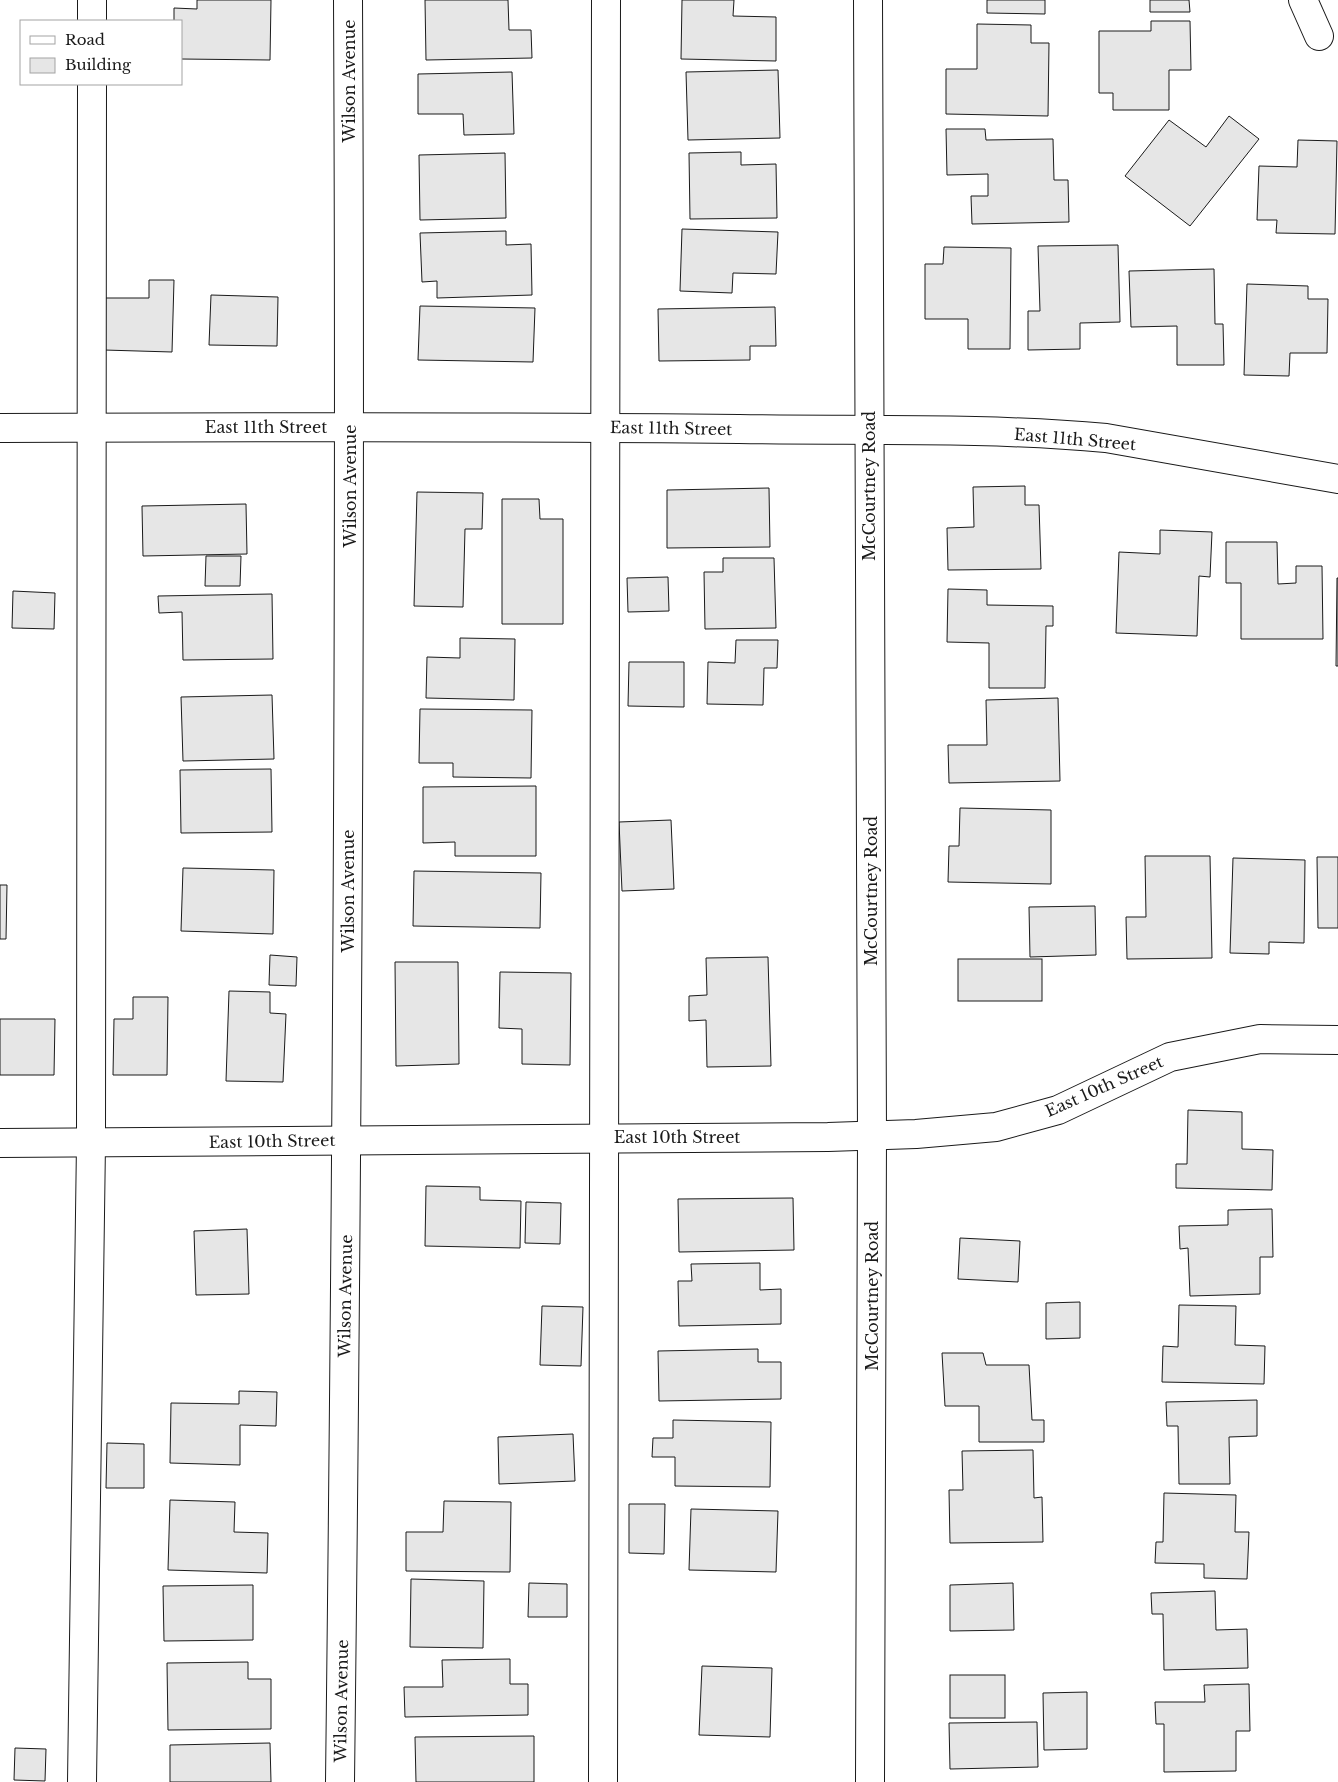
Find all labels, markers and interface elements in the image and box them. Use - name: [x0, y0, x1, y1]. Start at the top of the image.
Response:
- legend: [20, 20, 182, 85]
- street label: Wilson Avenue: [339, 20, 359, 143]
- text: Road: [65, 30, 105, 49]
- text: Building: [65, 55, 132, 74]
- street label: McCourtney Road: [859, 411, 879, 561]
- street label: East 11th Street: [205, 417, 327, 437]
- street label: East 11th Street: [610, 417, 732, 439]
- street label: East 11th Street: [1013, 424, 1137, 454]
- street label: Wilson Avenue: [340, 425, 360, 548]
- street label: McCourtney Road: [861, 816, 881, 966]
- street label: Wilson Avenue: [338, 830, 358, 953]
- street label: East 10th Street: [1042, 1051, 1166, 1121]
- street label: East 10th Street: [614, 1127, 740, 1147]
- street label: East 10th Street: [208, 1130, 336, 1152]
- street label: McCourtney Road: [862, 1221, 882, 1371]
- street label: Wilson Avenue: [334, 1234, 356, 1359]
- street label: Wilson Avenue: [330, 1639, 352, 1764]

